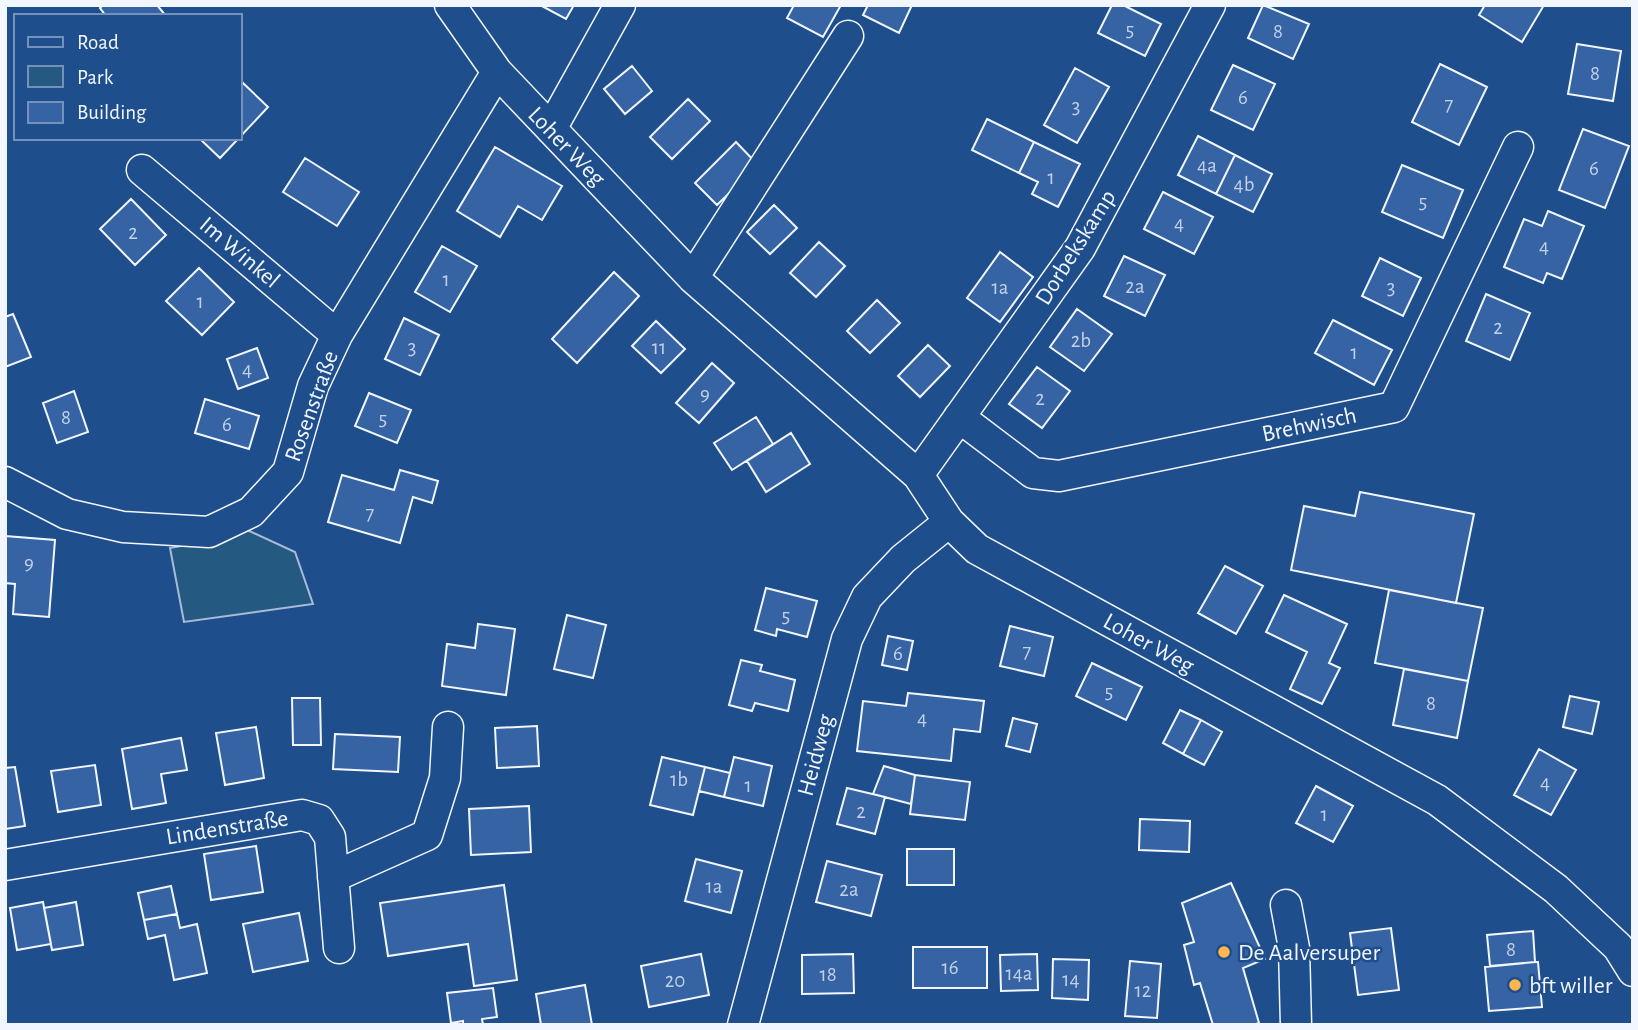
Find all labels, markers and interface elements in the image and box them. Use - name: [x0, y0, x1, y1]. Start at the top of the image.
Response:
- legend: [14, 14, 242, 140]
- house number: 5: [1126, 19, 1134, 40]
- house number: 8: [1273, 21, 1283, 42]
- text: Road: [77, 32, 119, 53]
- house number: 8: [1590, 63, 1600, 84]
- text: Park: [77, 67, 114, 88]
- house number: 6: [1238, 87, 1248, 108]
- house number: 7: [1445, 94, 1454, 115]
- house number: 3: [1072, 96, 1080, 117]
- text: Building: [77, 102, 147, 123]
- street label: Loher Weg: [523, 103, 610, 191]
- house number: 4a: [1197, 155, 1217, 176]
- house number: 6: [1589, 158, 1599, 179]
- house number: 1: [1047, 167, 1055, 188]
- house number: 4b: [1234, 174, 1254, 195]
- street label: Dorbekskamp: [1031, 186, 1121, 309]
- house number: 5: [1419, 191, 1427, 212]
- street label: Im Winkel: [195, 213, 284, 293]
- house number: 4: [1174, 213, 1184, 234]
- house number: 2: [128, 222, 138, 243]
- house number: 4: [1539, 236, 1549, 257]
- house number: 1: [442, 269, 450, 290]
- house number: 2a: [1125, 276, 1145, 297]
- house number: 1a: [992, 277, 1009, 298]
- house number: 3: [1387, 277, 1395, 298]
- house number: 1: [196, 291, 204, 312]
- house number: 2: [1493, 317, 1503, 338]
- house number: 2b: [1071, 330, 1091, 351]
- house number: 3: [408, 337, 416, 358]
- house number: 11: [652, 337, 666, 358]
- house number: 1: [1350, 342, 1358, 363]
- street label: Rosenstraße: [281, 348, 343, 465]
- house number: 4: [242, 359, 252, 380]
- house number: 9: [700, 383, 710, 404]
- house number: 2: [1035, 388, 1045, 409]
- street label: Brehwisch: [1260, 403, 1359, 447]
- house number: 8: [61, 407, 71, 428]
- house number: 5: [379, 408, 387, 429]
- house number: 6: [222, 414, 232, 435]
- house number: 7: [366, 503, 375, 524]
- house number: 9: [24, 552, 34, 573]
- house number: 5: [782, 605, 790, 626]
- street label: Loher Weg: [1099, 609, 1198, 679]
- house number: 7: [1023, 641, 1032, 662]
- house number: 6: [893, 643, 903, 664]
- house number: 5: [1105, 681, 1113, 702]
- house number: 8: [1426, 693, 1436, 714]
- house number: 4: [917, 708, 927, 729]
- street label: Heidweg: [794, 711, 838, 799]
- house number: 1b: [670, 769, 688, 790]
- house number: 4: [1540, 772, 1550, 793]
- house number: 1: [744, 775, 752, 796]
- house number: 2: [856, 801, 866, 822]
- house number: 1: [1320, 804, 1328, 825]
- street label: Lindenstraße: [164, 806, 290, 850]
- house number: 1a: [706, 876, 723, 897]
- house number: 2a: [839, 879, 859, 900]
- house number: 8: [1506, 939, 1516, 960]
- place label: De Aalversuper: [1238, 941, 1380, 965]
- marker: De Aalversuper: [1216, 944, 1232, 960]
- house number: 16: [941, 957, 959, 978]
- house number: 14a: [1005, 963, 1033, 984]
- house number: 18: [819, 964, 837, 985]
- house number: 14: [1062, 969, 1080, 990]
- house number: 20: [665, 970, 685, 991]
- place label: bft willer: [1529, 974, 1613, 998]
- marker: bft willer: [1507, 977, 1523, 993]
- house number: 12: [1135, 980, 1151, 1001]

